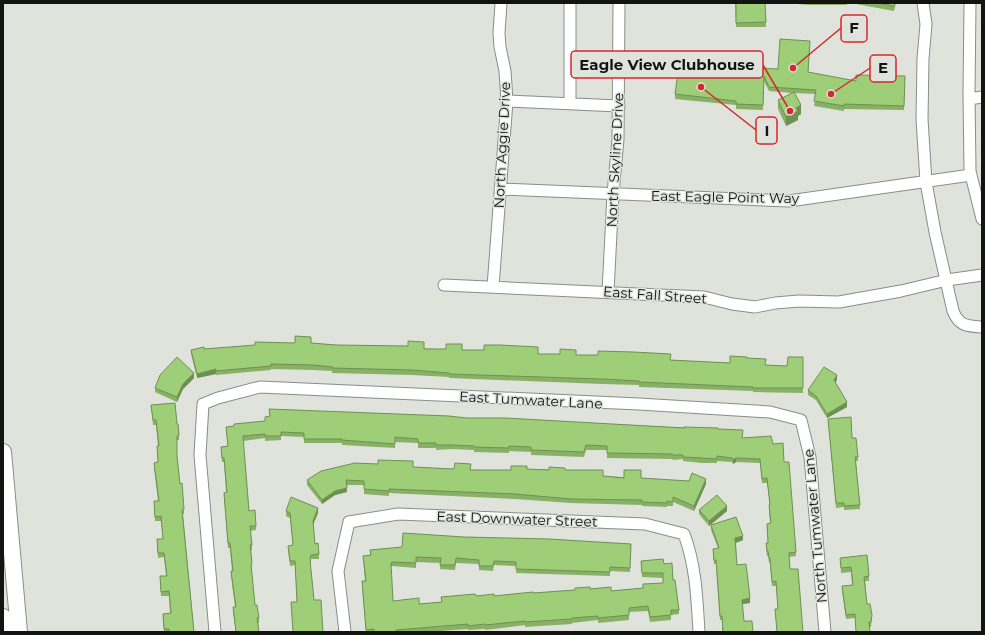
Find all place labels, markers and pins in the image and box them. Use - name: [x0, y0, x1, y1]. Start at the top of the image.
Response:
- callout: F: [841, 15, 867, 42]
- callout: Eagle View Clubhouse: [571, 51, 763, 78]
- callout: E: [870, 55, 896, 82]
- callout: I: [756, 117, 777, 144]

